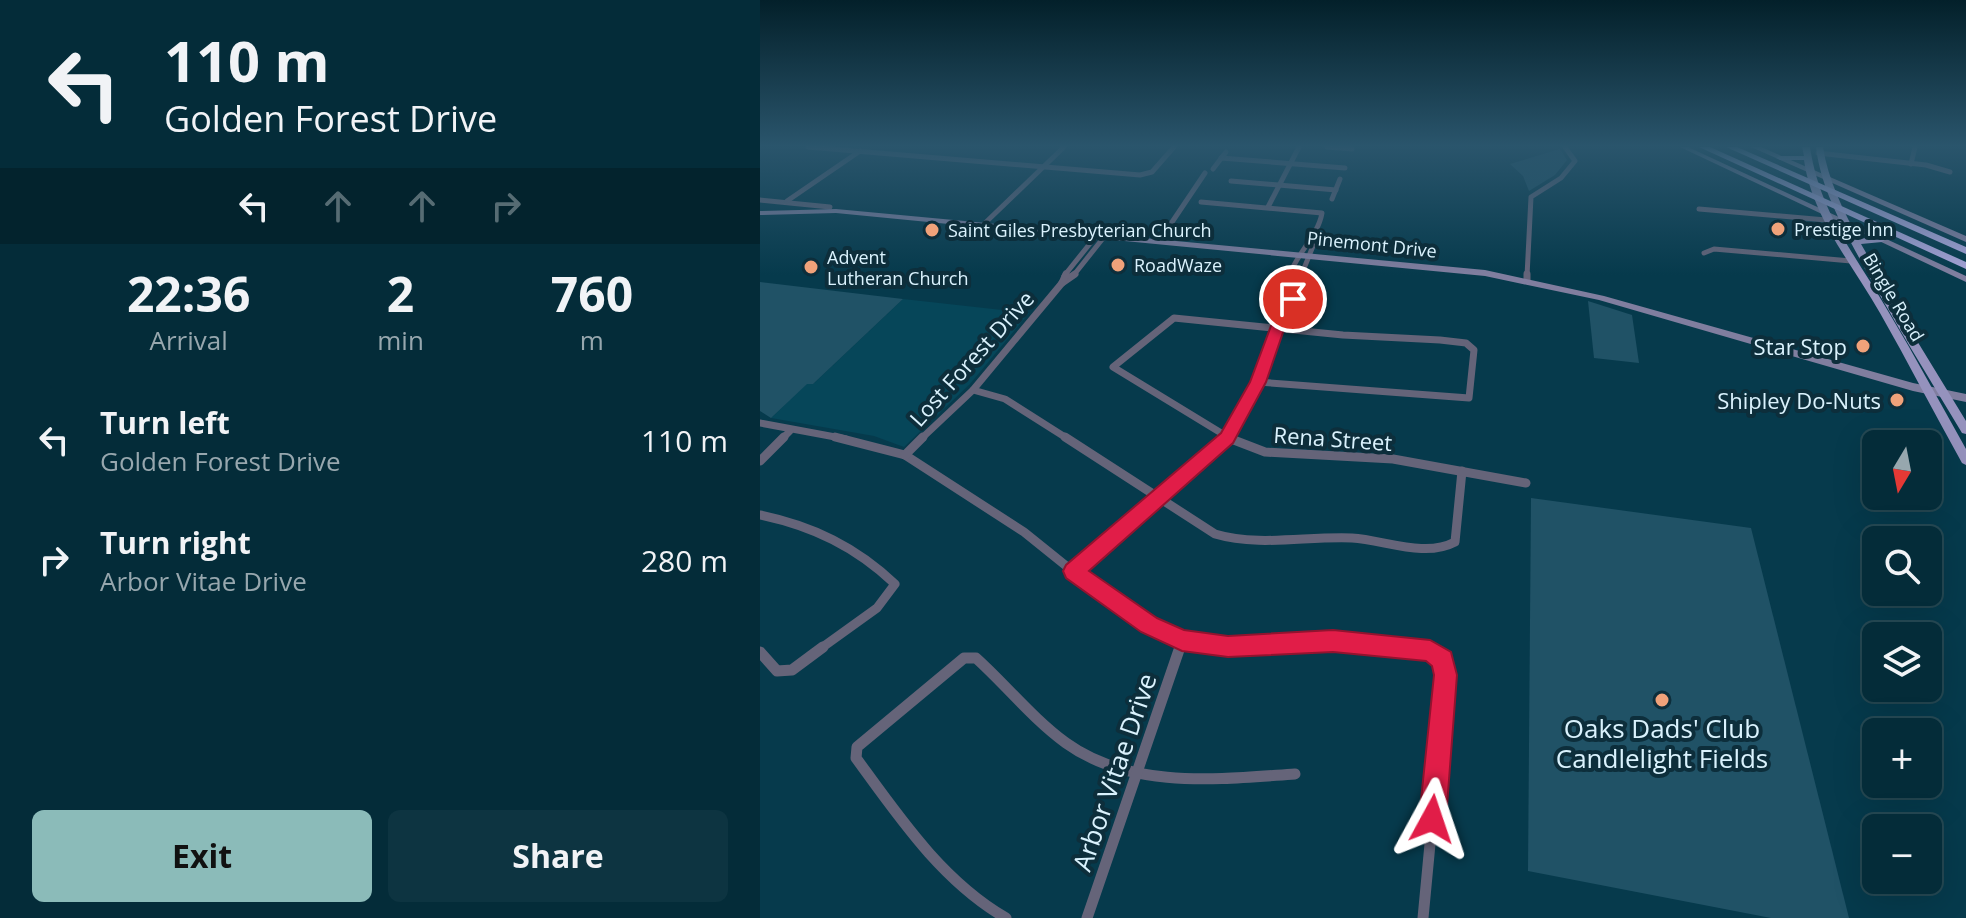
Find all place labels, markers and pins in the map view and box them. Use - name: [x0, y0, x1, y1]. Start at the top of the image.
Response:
- place label: Prestige Inn: [1794, 217, 1894, 241]
- place label: Saint Giles Presbyterian Church: [948, 218, 1212, 242]
- marker: Prestige Inn: [1769, 220, 1787, 238]
- marker: Saint Giles Presbyterian Church: [923, 221, 941, 239]
- place label: Advent Lutheran Church: [827, 245, 969, 290]
- place label: RoadWaze: [1134, 253, 1222, 277]
- marker: RoadWaze: [1109, 256, 1127, 274]
- marker: Advent Lutheran Church: [802, 258, 820, 276]
- pin: [1259, 265, 1327, 333]
- place label: Star Stop: [1754, 331, 1847, 361]
- marker: Star Stop: [1854, 337, 1872, 355]
- place label: Shipley Do-Nuts: [1717, 385, 1881, 415]
- marker: Shipley Do-Nuts: [1888, 391, 1906, 409]
- marker: Oaks Dads' Club Candlelight Fields: [1653, 691, 1671, 709]
- place label: Oaks Dads' Club Candlelight Fields: [1556, 710, 1768, 776]

